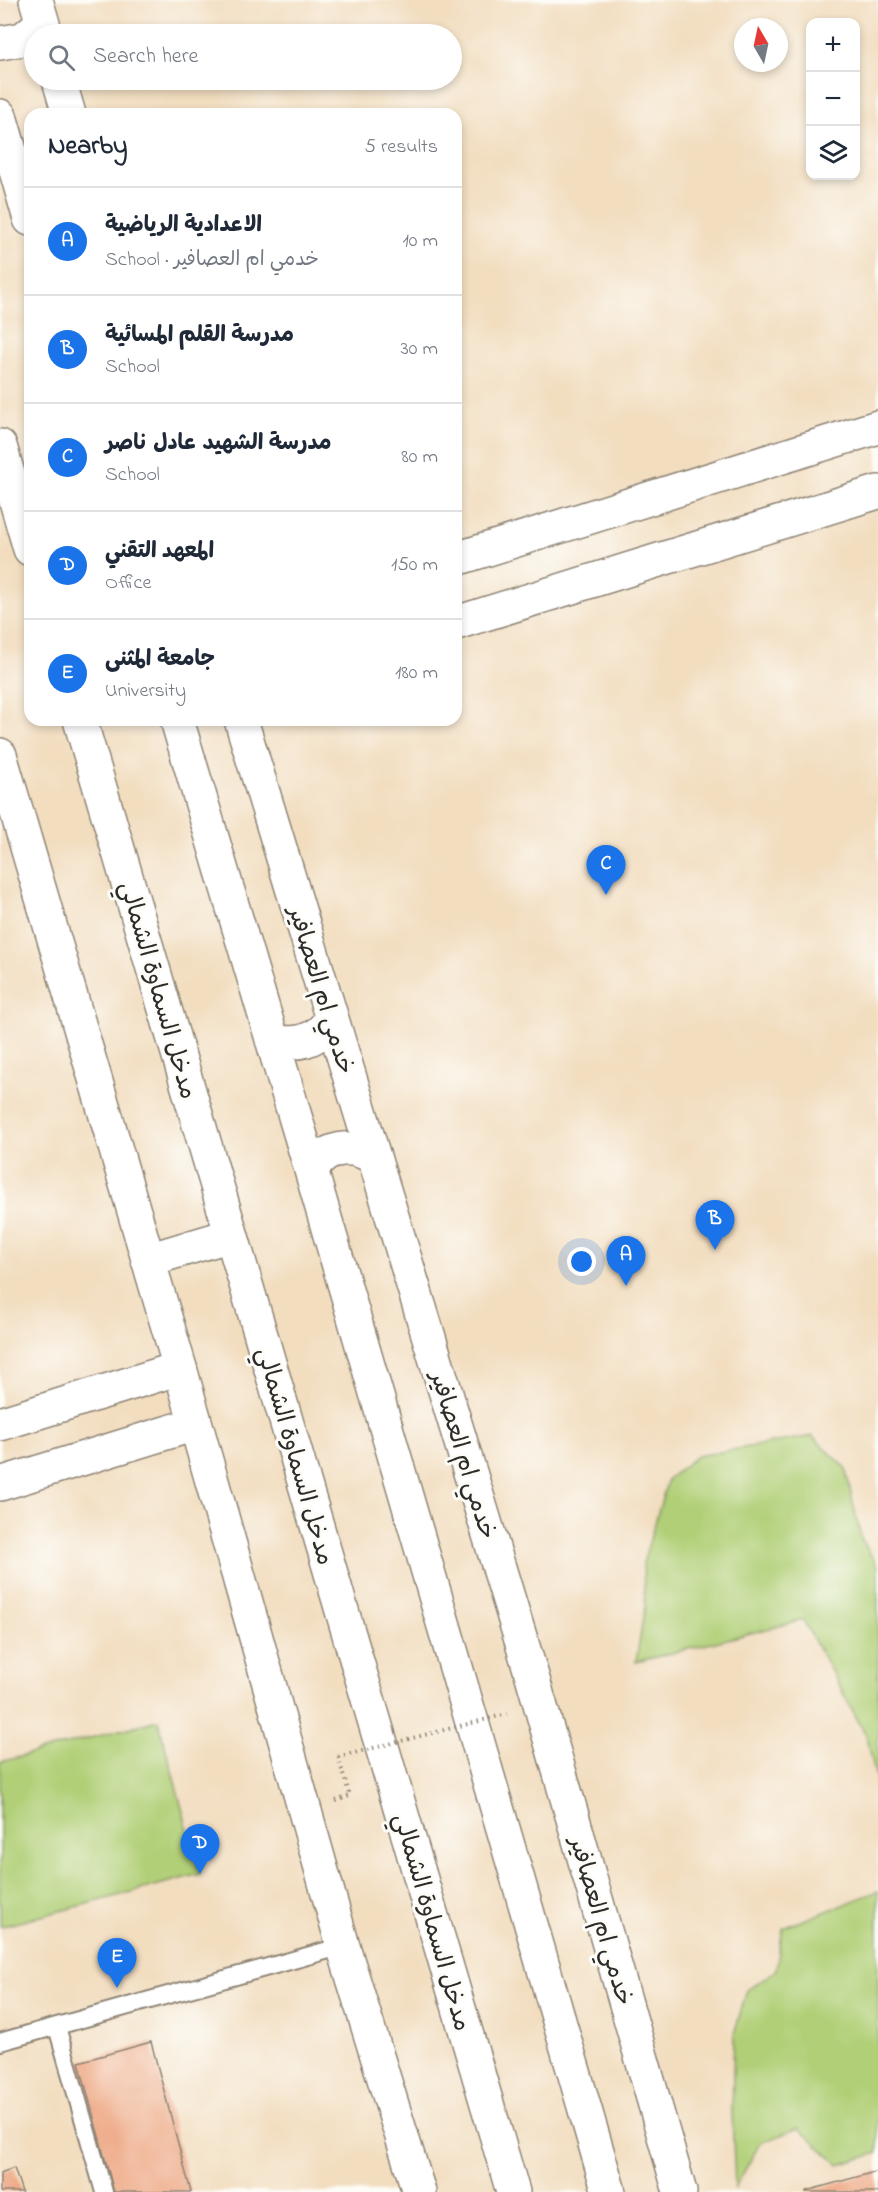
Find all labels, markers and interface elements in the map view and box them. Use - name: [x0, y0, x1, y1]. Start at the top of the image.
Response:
- north arrow: [734, 18, 788, 72]
- map controls: [806, 18, 860, 180]
- button: +: [806, 18, 860, 72]
- search box: [24, 24, 462, 90]
- icon: search: [45, 41, 78, 74]
- text: Search here: [93, 41, 198, 73]
- button: −: [806, 72, 860, 126]
- button: layers: [806, 126, 860, 180]
- text: Nearby: [48, 128, 127, 166]
- text: 5 results: [365, 133, 438, 162]
- text: الاعدادية الرياضية: [105, 210, 262, 242]
- text: A: [61, 227, 74, 256]
- text: 10 m: [402, 227, 438, 256]
- text: School · خدمي ام العصافير: [105, 246, 319, 275]
- text: مدرسة القلم المسائية: [105, 320, 294, 352]
- text: B: [61, 335, 74, 364]
- text: 30 m: [401, 335, 438, 364]
- text: School: [105, 353, 160, 382]
- text: مدرسة الشهيد عادل ناصر: [105, 428, 331, 460]
- text: C: [62, 443, 73, 472]
- text: 80 m: [401, 443, 438, 472]
- text: School: [105, 461, 160, 490]
- text: المعهد التقني: [105, 536, 214, 568]
- text: D: [60, 551, 75, 580]
- text: 150 m: [391, 551, 438, 580]
- text: Office: [105, 569, 151, 598]
- text: جامعة المثنى: [105, 644, 215, 676]
- text: E: [61, 659, 74, 688]
- text: 180 m: [395, 659, 438, 688]
- text: University: [105, 677, 186, 706]
- pin: C: [586, 846, 626, 895]
- street label: مدخل السماوة الشمالي: [108, 878, 204, 1104]
- street label: خدمي ام العصافير: [276, 901, 362, 1079]
- pin: B: [696, 1200, 734, 1250]
- pin: A: [606, 1236, 646, 1286]
- your location: [567, 1247, 596, 1276]
- street label: مدخل السماوة الشمالي: [245, 1344, 341, 1570]
- street label: خدمي ام العصافير: [418, 1366, 504, 1544]
- street label: مدخل السماوة الشمالي: [382, 1810, 478, 2036]
- pin: D: [180, 1824, 220, 1874]
- street label: خدمي ام العصافير: [557, 1831, 640, 2010]
- pin: E: [98, 1938, 136, 1988]

